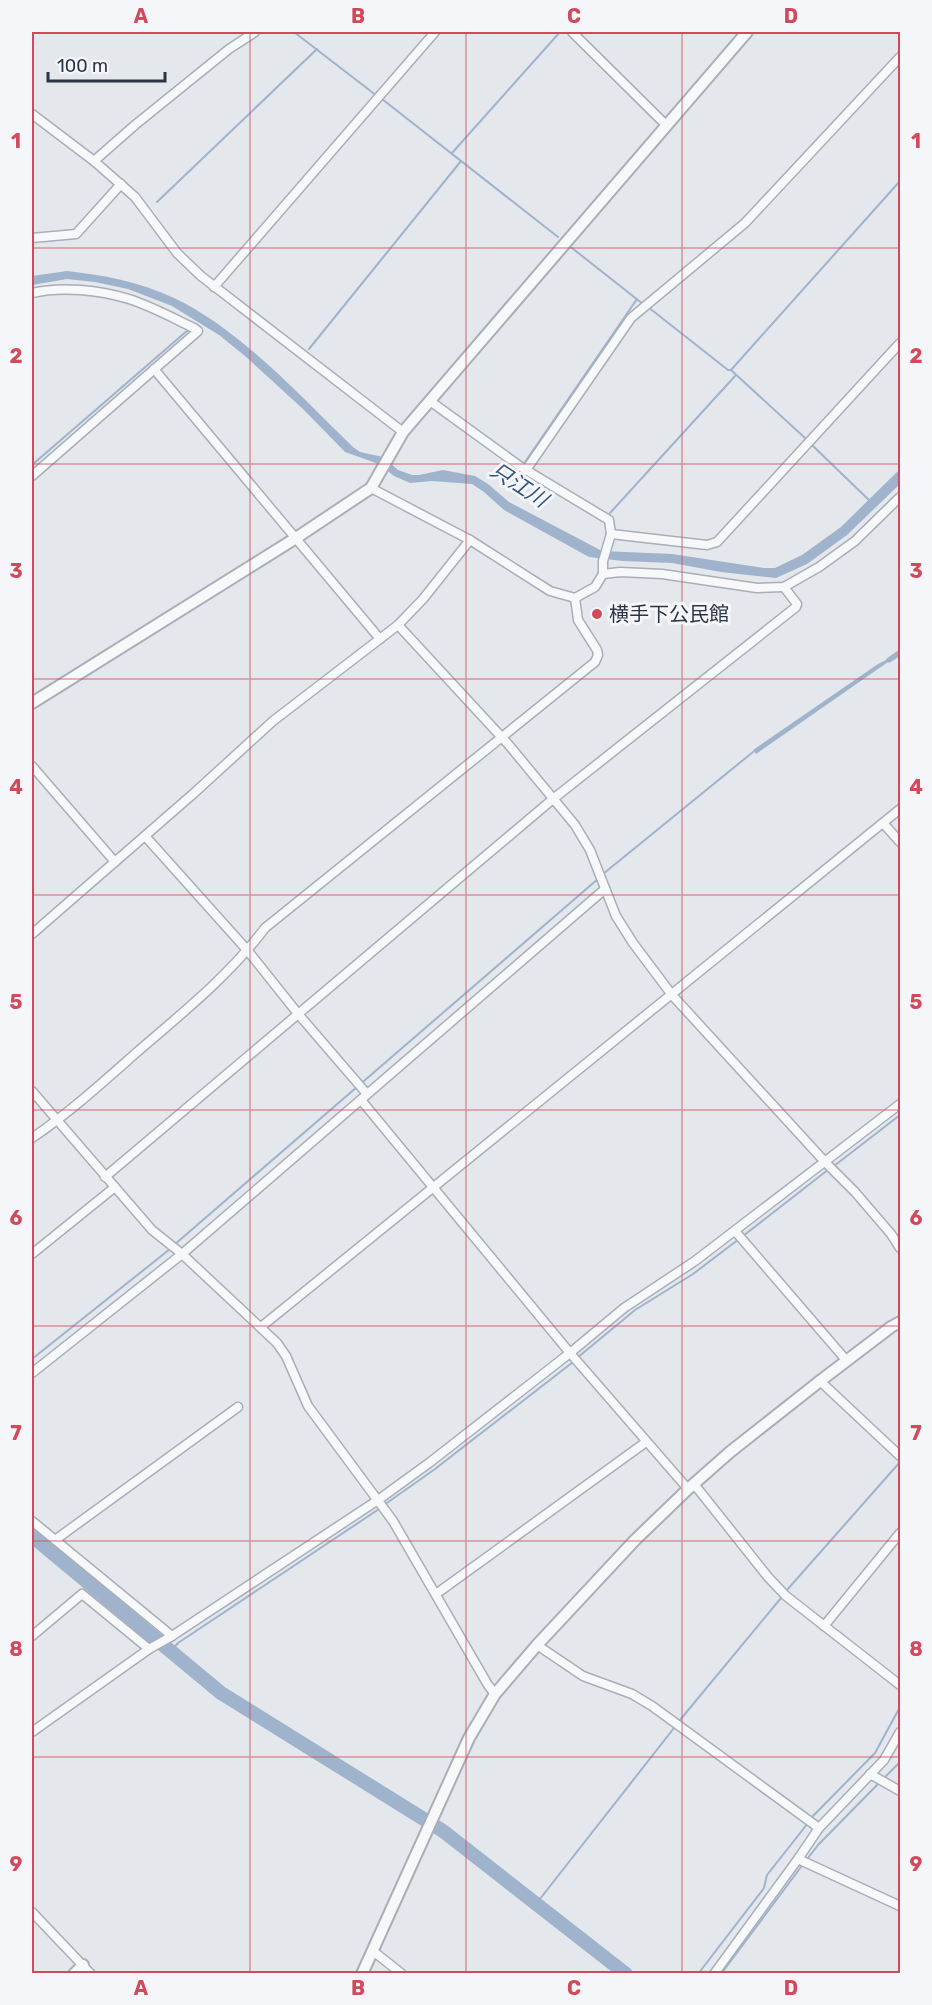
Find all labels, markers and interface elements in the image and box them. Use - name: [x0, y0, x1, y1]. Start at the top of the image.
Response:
- text: A: [134, 4, 149, 28]
- text: B: [351, 4, 365, 28]
- text: C: [567, 4, 581, 28]
- text: D: [784, 4, 798, 28]
- scale bar: [48, 45, 165, 83]
- text: 100 m: [57, 55, 108, 77]
- text: 1: [11, 129, 21, 153]
- text: 1: [911, 129, 921, 153]
- text: 2: [10, 344, 23, 368]
- text: 2: [910, 344, 923, 368]
- water label: 只江川: [486, 457, 554, 513]
- text: 3: [9, 559, 23, 583]
- text: 3: [909, 559, 923, 583]
- place label: 横手下公民館: [609, 602, 729, 626]
- marker: 横手下公民館: [590, 607, 604, 621]
- text: 4: [9, 775, 23, 799]
- text: 4: [909, 775, 923, 799]
- text: 5: [10, 990, 23, 1014]
- text: 5: [910, 990, 923, 1014]
- text: 6: [9, 1206, 23, 1230]
- text: 6: [909, 1206, 923, 1230]
- text: 7: [10, 1421, 22, 1445]
- text: 7: [910, 1421, 922, 1445]
- text: 8: [9, 1637, 23, 1661]
- text: 8: [909, 1637, 923, 1661]
- text: 9: [10, 1852, 23, 1876]
- text: 9: [910, 1852, 923, 1876]
- text: A: [134, 1976, 149, 2000]
- text: B: [351, 1976, 365, 2000]
- text: C: [567, 1976, 581, 2000]
- text: D: [784, 1976, 798, 2000]

